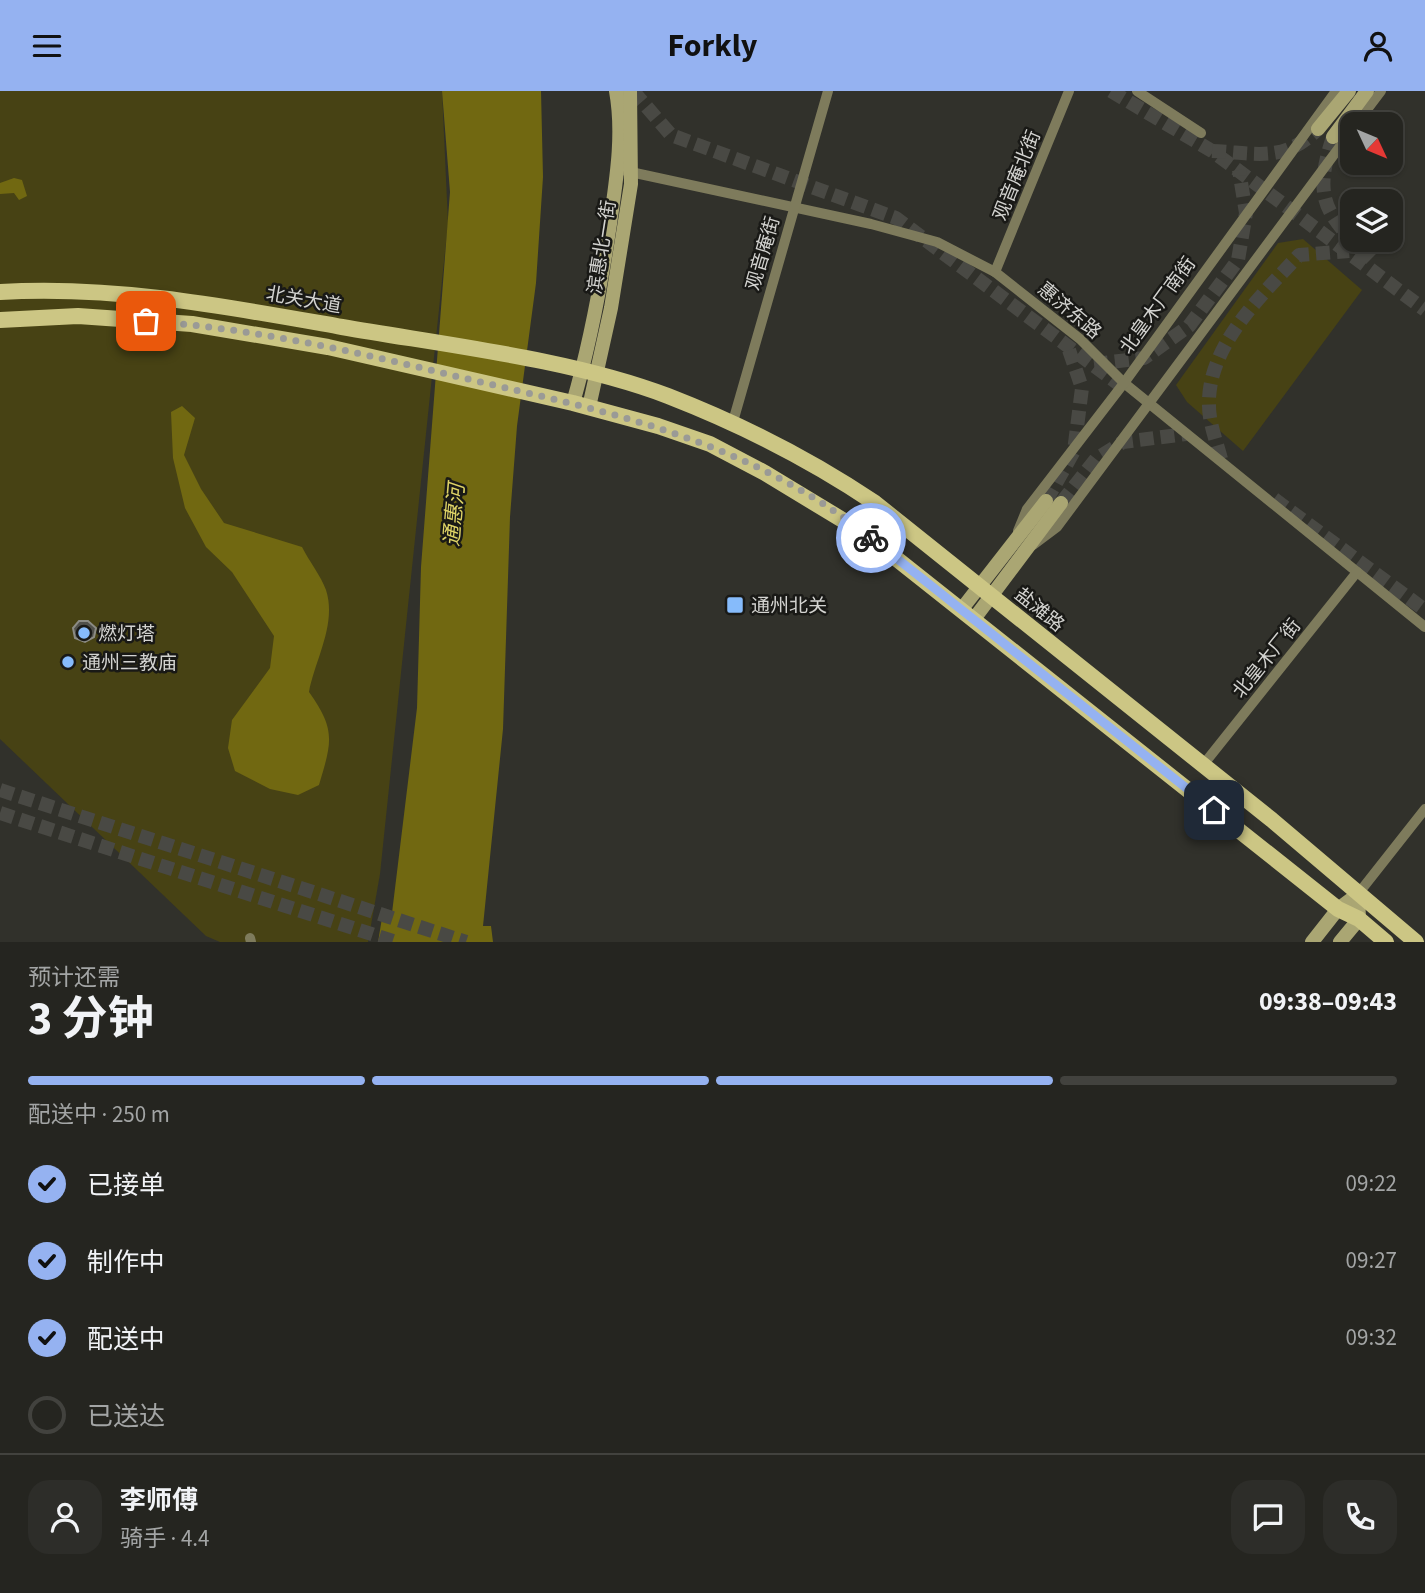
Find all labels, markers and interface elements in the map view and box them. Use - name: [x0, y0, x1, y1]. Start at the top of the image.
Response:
- text: Forkly: [667, 23, 758, 69]
- icon: menu: [28, 27, 66, 65]
- icon: person: [1359, 27, 1397, 65]
- north arrow: [1340, 112, 1404, 175]
- map controls: [1340, 112, 1403, 252]
- street label: 观音庵北街: [987, 126, 1048, 225]
- button: layers: [1340, 189, 1403, 252]
- street label: 滨惠北一街: [582, 198, 623, 296]
- street label: 观音庵街: [740, 213, 787, 294]
- street label: 北皇木厂南街: [1114, 252, 1203, 360]
- street label: 惠济东路: [1031, 276, 1107, 346]
- street label: 北关大道: [264, 281, 344, 320]
- pin: [116, 291, 176, 351]
- icon: bag: [127, 302, 165, 340]
- water label: 通惠河: [436, 478, 472, 548]
- courier: [836, 503, 906, 573]
- icon: bike: [852, 519, 890, 557]
- street label: 盐滩路: [1008, 582, 1070, 639]
- place label: 通州北关: [751, 593, 827, 620]
- marker: 通州北关: [725, 595, 745, 615]
- street label: 北皇木厂街: [1227, 614, 1308, 704]
- place label: 燃灯塔: [98, 621, 155, 648]
- marker: 燃灯塔: [76, 625, 92, 641]
- place label: 通州三教庙: [82, 650, 177, 677]
- marker: 通州三教庙: [60, 654, 76, 670]
- pin: [1184, 780, 1244, 840]
- icon: home: [1195, 791, 1233, 829]
- text: 预计还需: [28, 961, 120, 994]
- text: 09:38–09:43: [1259, 983, 1397, 1020]
- text: 3 分钟: [28, 987, 154, 1052]
- text: 配送中 · 250 m: [28, 1098, 170, 1131]
- icon: check: [28, 1165, 66, 1203]
- text: 已接单: [87, 1167, 165, 1204]
- text: 09:22: [1346, 1167, 1397, 1200]
- icon: check: [28, 1242, 66, 1280]
- text: 制作中: [87, 1244, 165, 1281]
- text: 09:27: [1346, 1244, 1397, 1277]
- icon: check: [28, 1319, 66, 1357]
- text: 配送中: [87, 1321, 165, 1358]
- text: 09:32: [1346, 1321, 1397, 1354]
- text: 已送达: [87, 1398, 165, 1435]
- button: person: [28, 1480, 102, 1554]
- button: chat: [1231, 1480, 1305, 1554]
- button: phone: [1323, 1480, 1397, 1554]
- text: 李师傅: [120, 1482, 198, 1519]
- text: 骑手 · 4.4: [120, 1522, 210, 1555]

